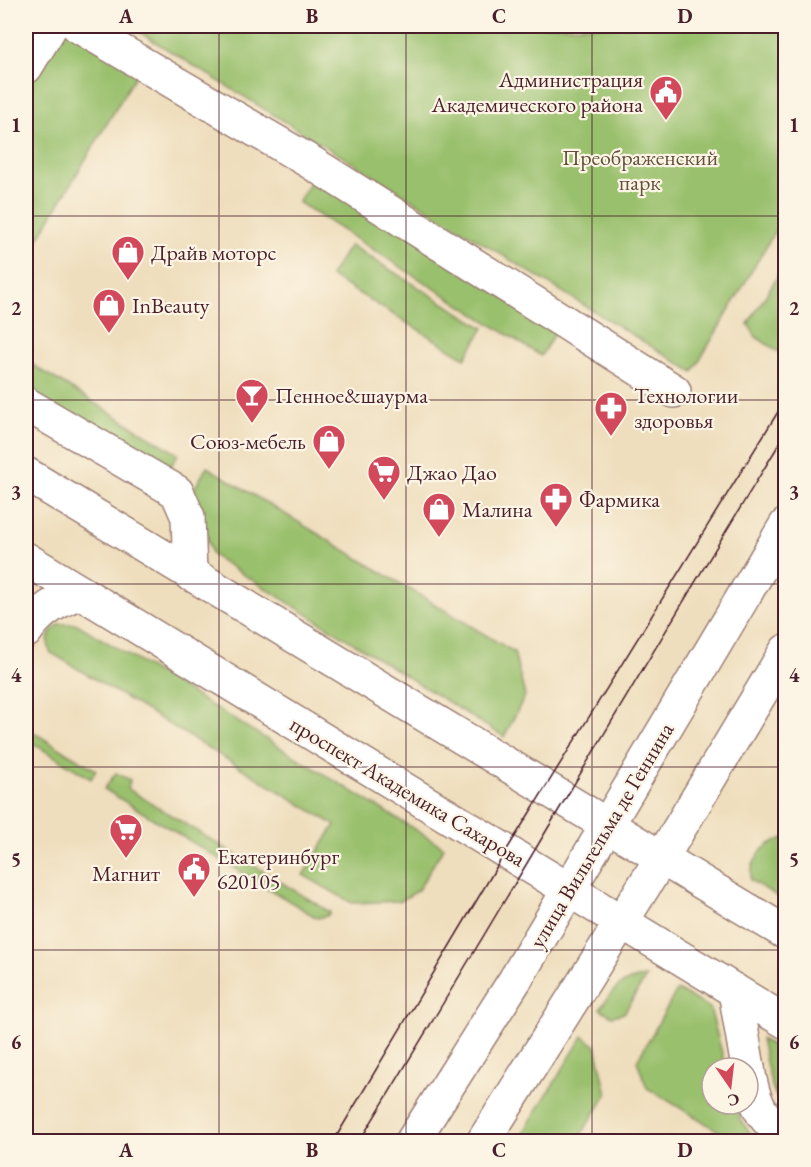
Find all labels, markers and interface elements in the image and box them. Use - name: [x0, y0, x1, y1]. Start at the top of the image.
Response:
- text: A: [118, 3, 134, 29]
- text: B: [306, 3, 318, 29]
- text: C: [492, 3, 506, 29]
- text: D: [677, 3, 693, 29]
- place label: Администрация Академического района: [430, 65, 643, 119]
- public building icon: Администрация Академического района: [648, 74, 684, 121]
- text: 1: [11, 112, 21, 138]
- text: 1: [789, 112, 799, 138]
- park label: Преображенский парк: [562, 143, 718, 197]
- shop icon: Драйв моторс: [110, 234, 146, 281]
- place label: Драйв моторс: [151, 238, 277, 267]
- shop icon: InBeauty: [91, 287, 127, 334]
- place label: InBeauty: [132, 291, 210, 320]
- text: 2: [11, 295, 22, 321]
- text: 2: [789, 295, 800, 321]
- bar icon: Пенное&шаурма: [234, 377, 270, 424]
- place label: Пенное&шаурма: [275, 381, 428, 410]
- place label: Технологии здоровья: [634, 381, 739, 435]
- pharmacy icon: Технологии здоровья: [593, 390, 629, 437]
- shop icon: Союз-мебель: [311, 423, 347, 470]
- place label: Союз-мебель: [190, 427, 306, 456]
- supermarket icon: Джао Дао: [366, 454, 402, 501]
- place label: Джао Дао: [407, 458, 497, 487]
- text: 3: [11, 479, 21, 505]
- text: 3: [789, 479, 799, 505]
- pharmacy icon: Фармика: [538, 481, 574, 528]
- place label: Фармика: [579, 485, 660, 514]
- shop icon: Малина: [421, 491, 457, 538]
- place label: Малина: [462, 495, 533, 524]
- text: 4: [11, 662, 22, 688]
- text: 4: [789, 662, 800, 688]
- street label: проспект Академика Сахарова: [285, 710, 531, 873]
- street label: улица Вильгельма де Геннина: [523, 717, 680, 953]
- supermarket icon: Магнит: [108, 812, 144, 859]
- place label: Екатеринбург 620105: [217, 842, 339, 896]
- text: 5: [11, 846, 21, 872]
- text: 5: [789, 846, 799, 872]
- public building icon: Екатеринбург 620105: [176, 851, 212, 898]
- place label: Магнит: [92, 859, 160, 888]
- text: 6: [11, 1029, 22, 1055]
- text: 6: [789, 1029, 800, 1055]
- north arrow: [700, 1056, 760, 1116]
- text: С: [725, 1089, 742, 1112]
- text: A: [118, 1137, 134, 1163]
- text: B: [306, 1137, 318, 1163]
- text: C: [492, 1137, 506, 1163]
- text: D: [677, 1137, 693, 1163]

